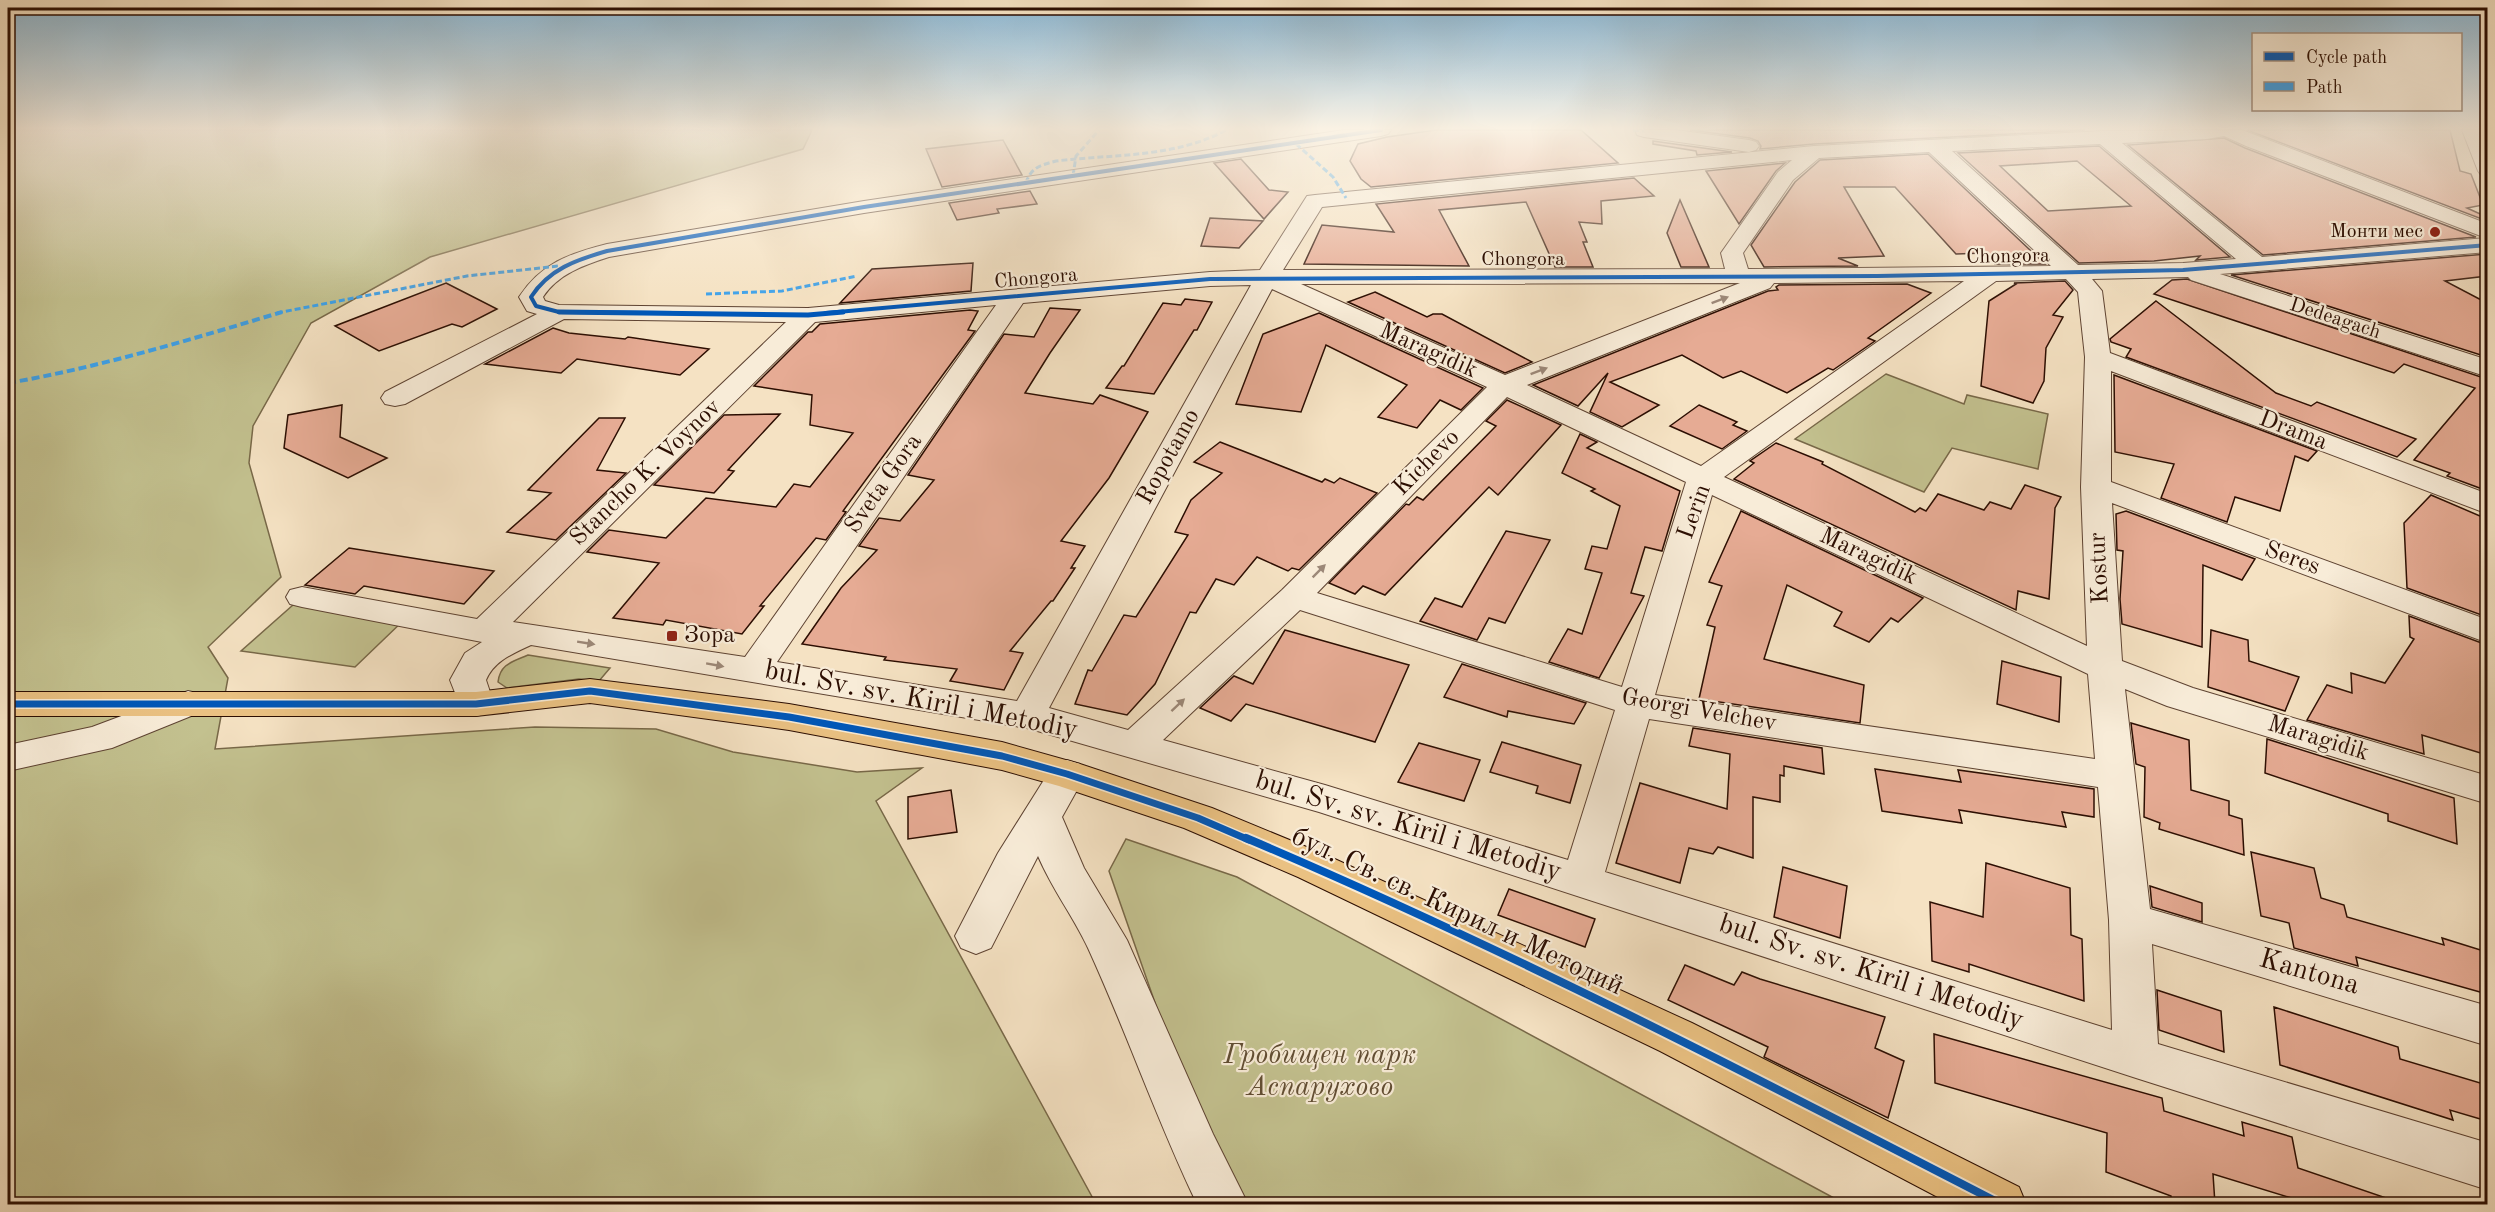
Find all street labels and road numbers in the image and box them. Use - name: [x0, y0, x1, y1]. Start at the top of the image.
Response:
- street label: Chongora: [1966, 246, 2050, 268]
- street label: Chongora: [1481, 250, 1565, 270]
- street label: Chongora: [993, 265, 1079, 293]
- street label: Dedeagach: [2287, 295, 2383, 343]
- street label: Maragidik: [1375, 319, 1481, 383]
- street label: Stancho K. Voynov: [566, 395, 726, 551]
- street label: Ropotamo: [1133, 405, 1205, 509]
- street label: Drama: [2255, 407, 2331, 455]
- street label: Kichevo: [1389, 425, 1465, 501]
- street label: Sveta Gora: [841, 430, 927, 538]
- street label: Lerin: [1674, 481, 1716, 543]
- street label: Maragidik: [1816, 524, 1920, 590]
- street label: Kostur: [2086, 532, 2114, 604]
- street label: Seres: [2261, 538, 2323, 580]
- street label: bul. Sv. sv. Kiril i Metodiy: [762, 657, 1080, 745]
- street label: Georgi Velchev: [1619, 686, 1779, 737]
- street label: Maragidik: [2264, 712, 2372, 766]
- street label: bul. Sv. sv. Kiril i Metodiy: [1252, 767, 1565, 887]
- street label: бул. Св. св. Кирил и Методий: [1287, 823, 1627, 1001]
- street label: bul. Sv. sv. Kiril i Metodiy: [1715, 910, 2027, 1036]
- street label: Kantona: [2256, 945, 2362, 1001]

